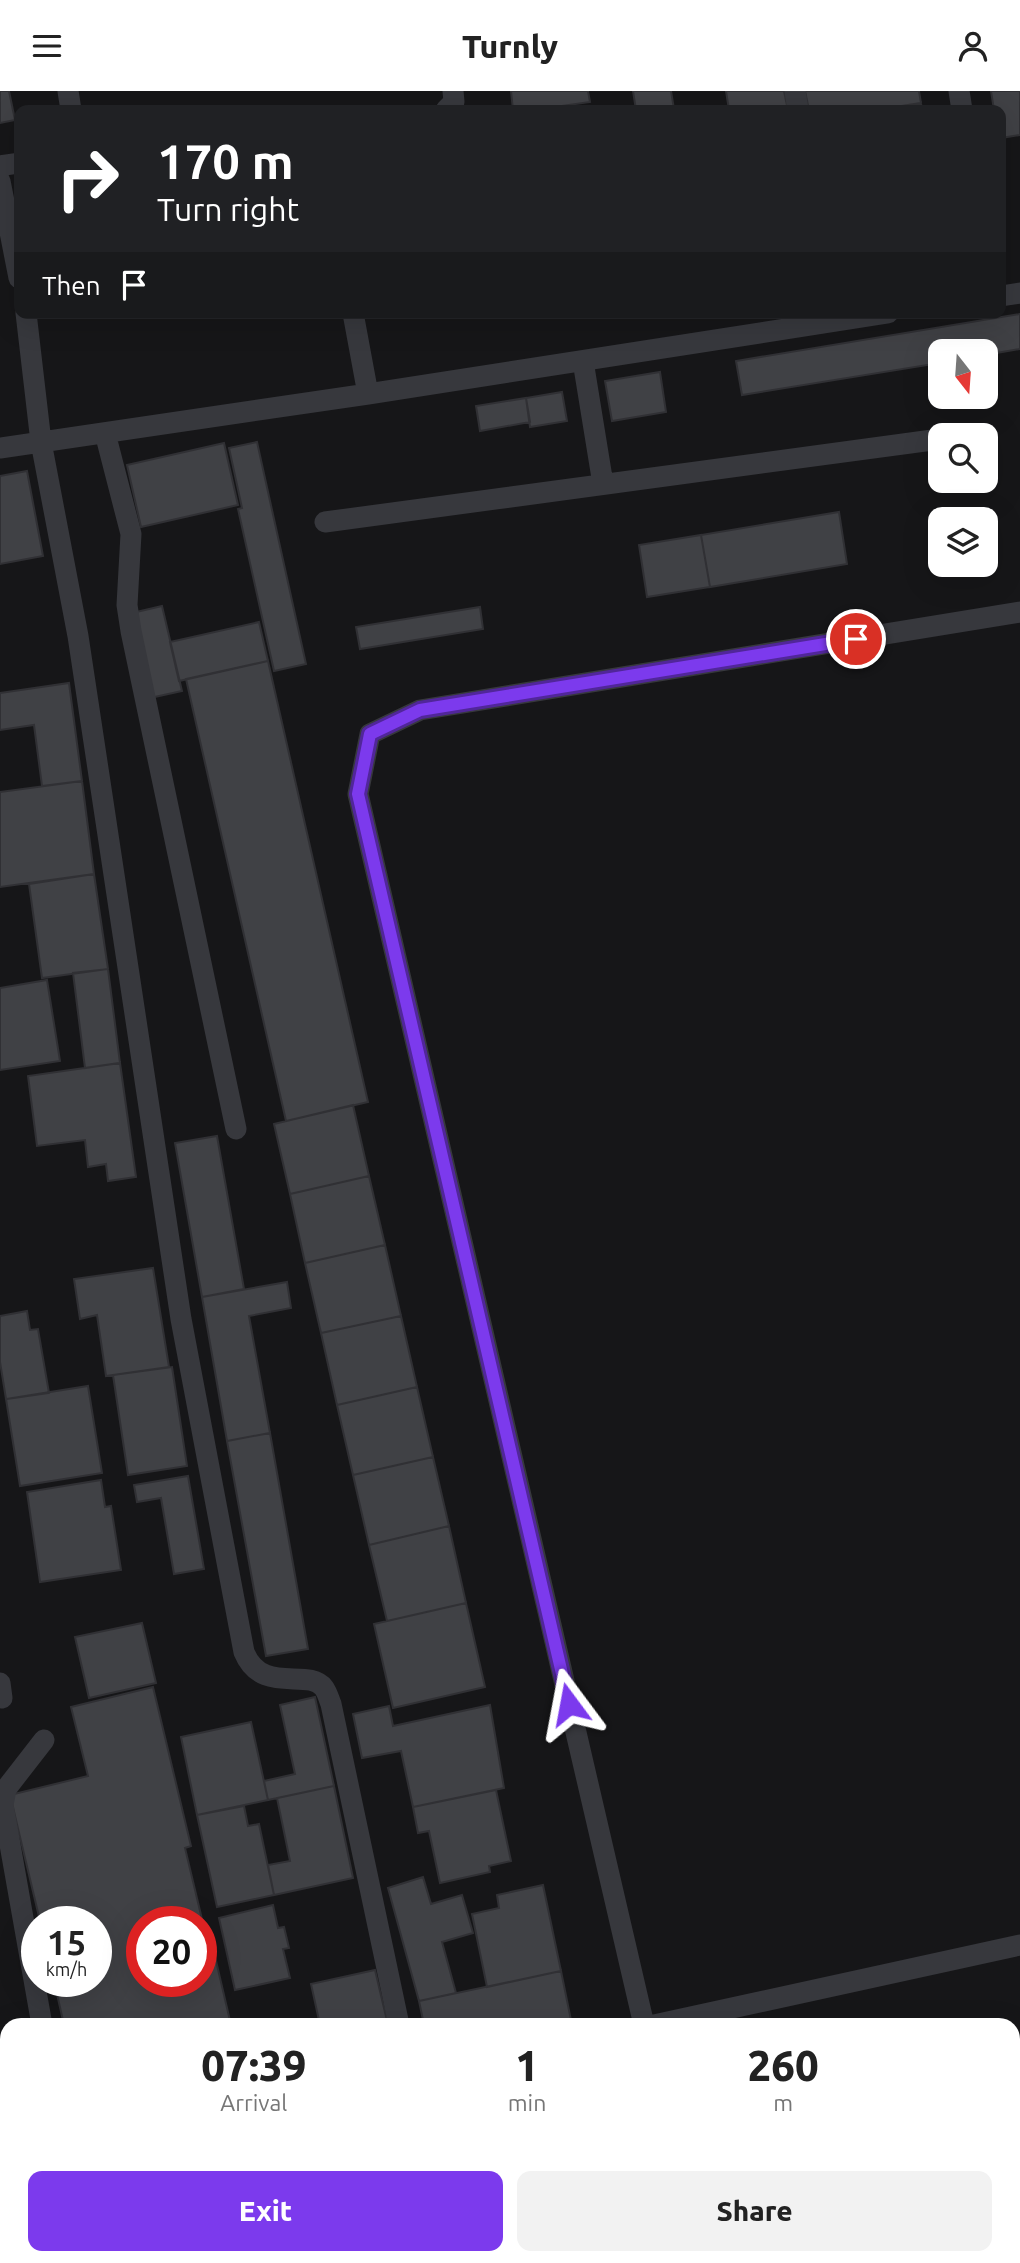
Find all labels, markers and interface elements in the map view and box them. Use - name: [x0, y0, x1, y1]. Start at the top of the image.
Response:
- icon: menu: [28, 27, 66, 65]
- icon: person: [954, 27, 992, 65]
- text: Turnly: [462, 28, 558, 64]
- icon: right: [42, 133, 133, 224]
- text: 170 m: [157, 133, 294, 188]
- text: Turn right: [157, 191, 299, 227]
- icon: arrive: [115, 266, 153, 304]
- text: Then: [42, 271, 101, 300]
- north arrow: [928, 339, 998, 409]
- map controls: [928, 339, 998, 577]
- button: search: [928, 423, 998, 493]
- button: layers: [928, 507, 998, 577]
- pin: [826, 609, 886, 669]
- icon: arrive: [837, 620, 875, 658]
- position arrow: [532, 1667, 606, 1741]
- speed limit sign: 20: [126, 1906, 217, 1997]
- text: 15: [47, 1922, 86, 1962]
- text: km/h: [46, 1959, 87, 1979]
- text: 07:39: [201, 2042, 306, 2089]
- text: 1: [515, 2042, 539, 2089]
- text: 260: [748, 2042, 819, 2089]
- text: Arrival: [220, 2090, 287, 2115]
- text: min: [508, 2090, 546, 2115]
- text: m: [773, 2090, 793, 2115]
- button: Exit: [28, 2171, 503, 2251]
- button: Share: [517, 2171, 992, 2251]

